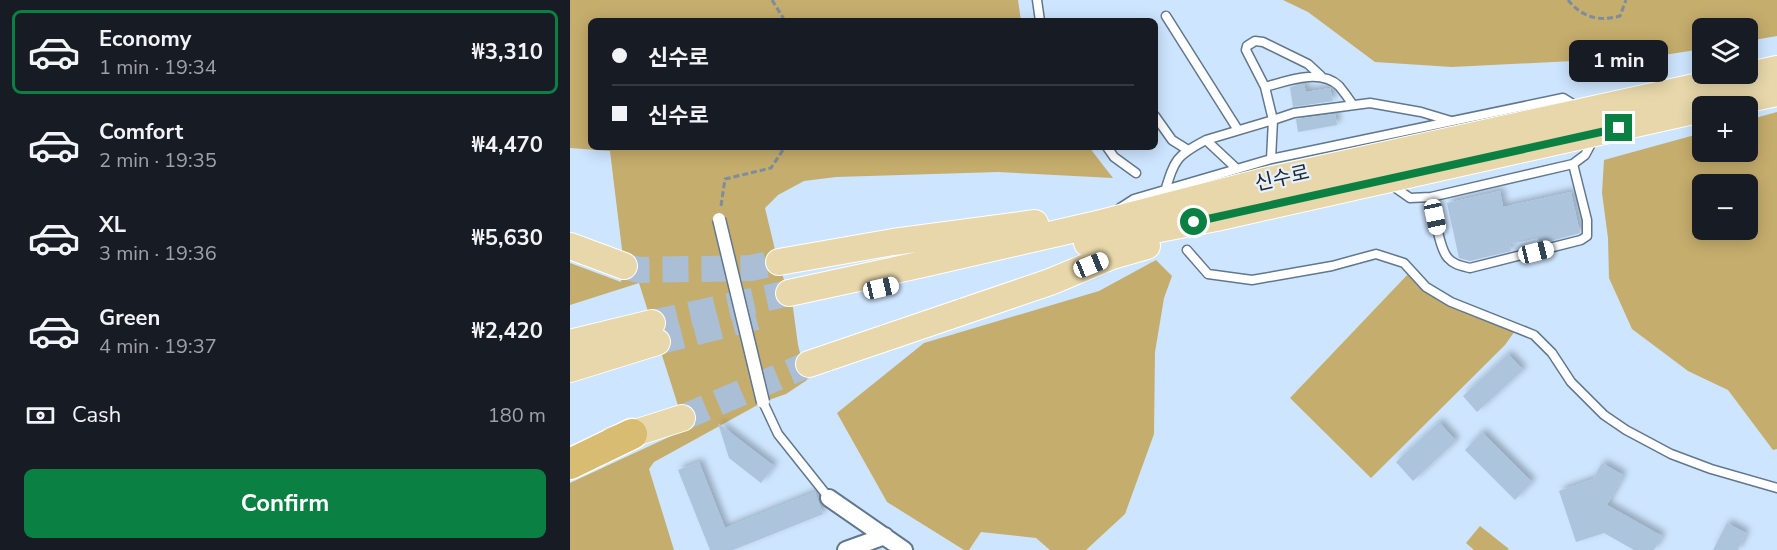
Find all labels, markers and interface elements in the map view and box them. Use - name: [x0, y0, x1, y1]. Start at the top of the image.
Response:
- map controls: [1692, 18, 1758, 240]
- button: layers: [1692, 18, 1758, 84]
- text: Economy: [99, 24, 191, 54]
- icon: car: [27, 25, 81, 79]
- text: ₩3,310: [472, 37, 543, 67]
- callout: 1 min: [1570, 41, 1668, 83]
- text: 신수로: [648, 43, 709, 73]
- text: 1 min: [1593, 47, 1644, 74]
- text: 1 min · 19:34: [99, 54, 217, 81]
- button: +: [1692, 96, 1758, 162]
- text: 신수로: [648, 101, 709, 131]
- route end: [1605, 114, 1632, 141]
- text: Comfort: [99, 117, 183, 147]
- icon: car: [27, 118, 81, 172]
- text: ₩4,470: [472, 130, 543, 160]
- text: 2 min · 19:35: [99, 147, 217, 174]
- street label: 신수로: [1252, 159, 1312, 197]
- button: −: [1692, 174, 1758, 240]
- car: [1422, 198, 1448, 236]
- route start: [1180, 208, 1207, 235]
- text: XL: [99, 210, 126, 240]
- icon: car: [27, 211, 81, 265]
- text: ₩5,630: [472, 223, 543, 253]
- car: [1516, 239, 1556, 265]
- text: 3 min · 19:36: [99, 240, 217, 267]
- car: [1071, 250, 1111, 280]
- car: [861, 275, 901, 301]
- text: Green: [99, 303, 160, 333]
- icon: car: [27, 304, 81, 358]
- text: ₩2,420: [472, 316, 543, 346]
- text: 4 min · 19:37: [99, 333, 217, 360]
- icon: cash: [24, 399, 57, 432]
- text: Cash: [72, 400, 121, 430]
- text: 180 m: [488, 402, 546, 429]
- button: Confirm: [24, 469, 546, 538]

